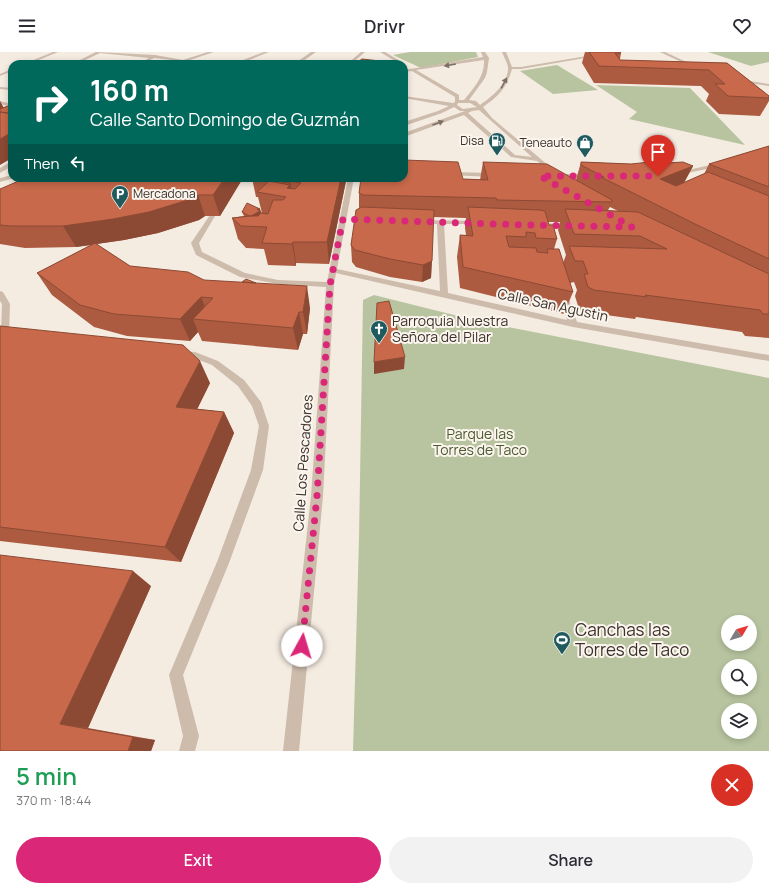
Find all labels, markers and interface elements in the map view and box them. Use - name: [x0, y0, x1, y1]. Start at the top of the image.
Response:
- text: Drivr: [364, 14, 405, 38]
- icon: menu: [16, 15, 38, 37]
- icon: heart: [731, 15, 753, 37]
- one-way arrow: [444, 62, 456, 68]
- text: 160 m: [90, 71, 169, 109]
- icon: right: [24, 76, 76, 128]
- one-way arrow: [501, 77, 507, 89]
- text: Calle Santo Domingo de Guzmán: [90, 107, 360, 131]
- one-way arrow: [433, 119, 445, 125]
- fuel station icon: Disa: [487, 131, 507, 156]
- place label: Disa: [460, 132, 484, 149]
- shop icon: Teneauto: [575, 133, 595, 158]
- place label: Teneauto: [520, 134, 572, 151]
- pin: [641, 135, 675, 176]
- icon: arrive: [647, 141, 669, 163]
- icon: left: [67, 152, 89, 174]
- text: Then: [24, 153, 59, 174]
- parking icon: Mercadona: [110, 184, 130, 209]
- place label: Mercadona: [133, 185, 196, 202]
- street label: Calle San Agustìn: [496, 283, 610, 326]
- place label: Parroquia Nuestra Señora del Pilar: [392, 311, 508, 346]
- church icon: Parroquia Nuestra Señora del Pilar: [369, 319, 389, 344]
- street label: Calle Los Pescadores: [288, 394, 317, 532]
- park label: Parque las Torres de Taco: [433, 424, 527, 459]
- north arrow: [721, 615, 757, 651]
- map controls: [721, 615, 757, 739]
- place label: Canchas las Torres de Taco: [575, 618, 689, 661]
- position arrow: [281, 625, 323, 667]
- sports icon: Canchas las Torres de Taco: [552, 630, 572, 655]
- button: search: [721, 659, 757, 695]
- button: layers: [721, 703, 757, 739]
- text: 5 min: [16, 759, 77, 792]
- button: close: [711, 764, 753, 806]
- text: 370 m · 18:44: [16, 791, 91, 809]
- button: Exit: [16, 837, 381, 883]
- button: Share: [389, 837, 753, 883]

